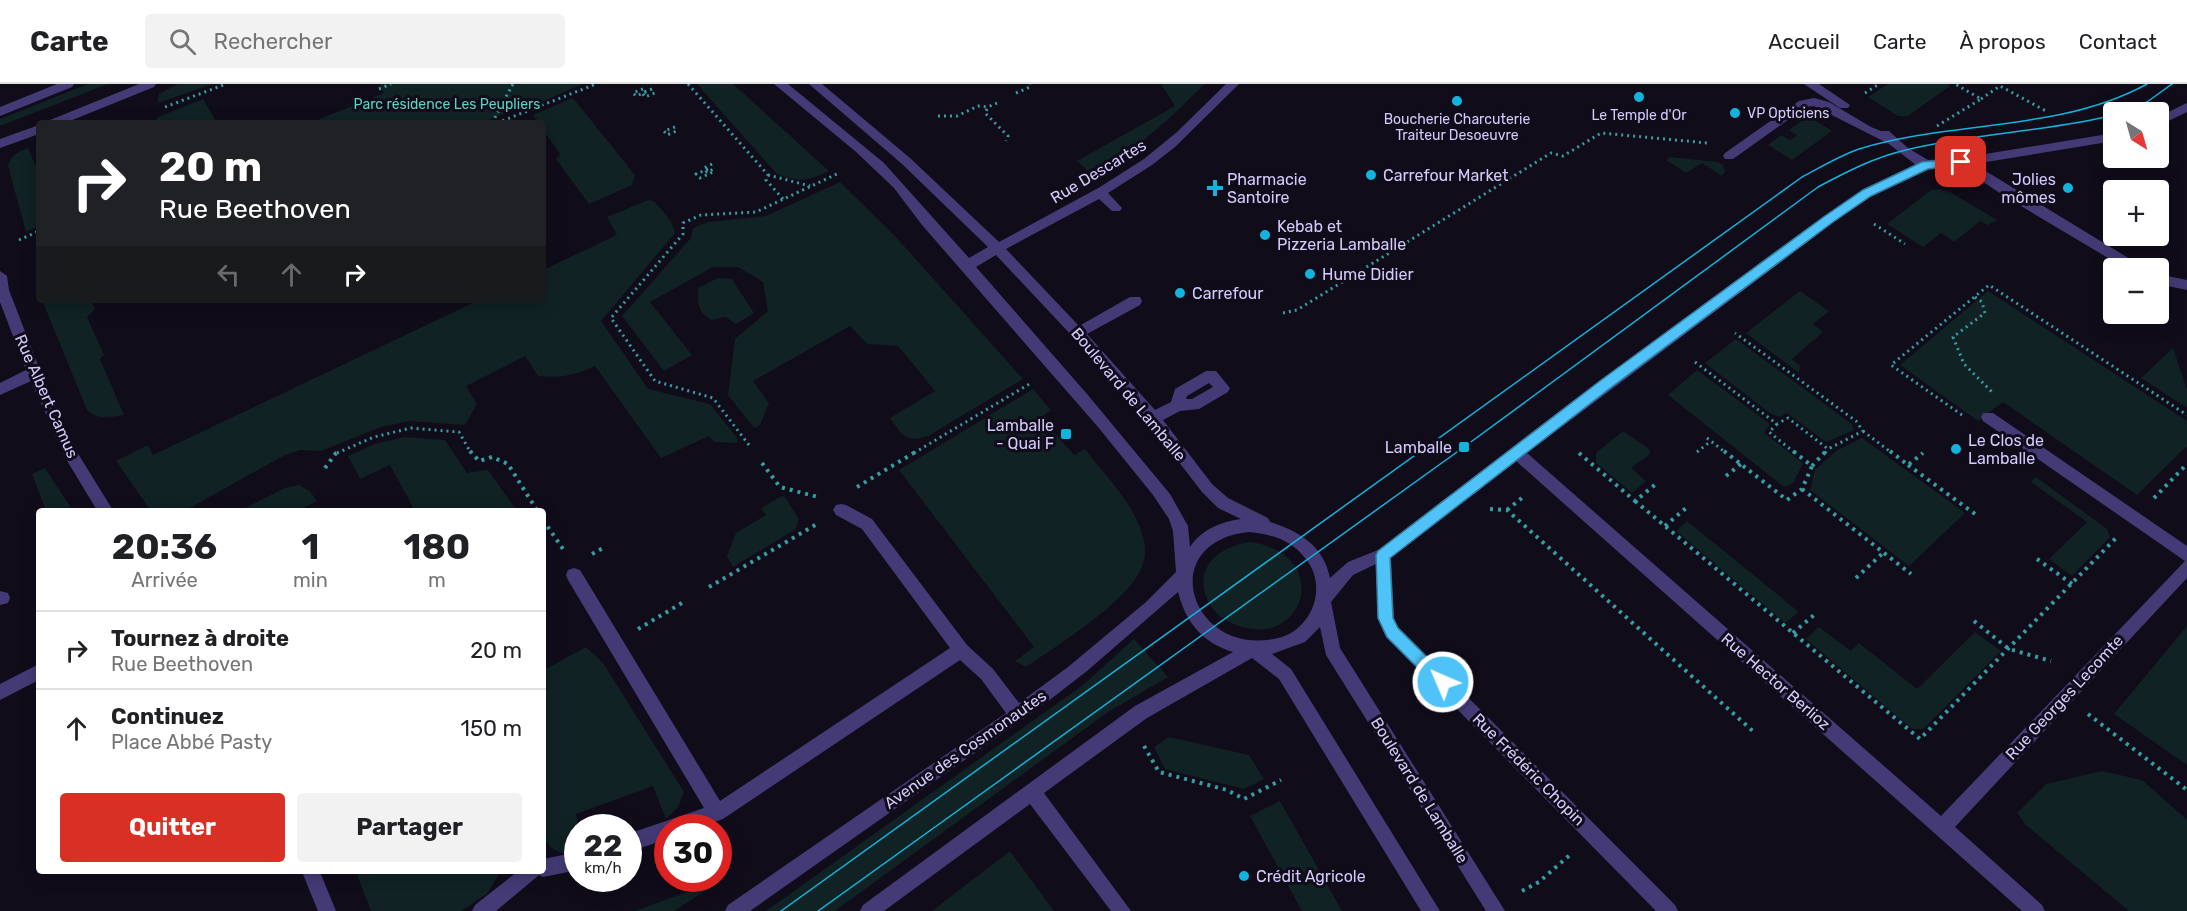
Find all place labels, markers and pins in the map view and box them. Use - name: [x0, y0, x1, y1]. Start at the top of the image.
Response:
- marker: Le Temple d'Or: [1632, 90, 1646, 104]
- marker: Boucherie Charcuterie Traiteur Desoeuvre: [1450, 94, 1464, 108]
- place label: VP Opticiens: [1747, 105, 1829, 122]
- marker: VP Opticiens: [1728, 106, 1742, 120]
- place label: Le Temple d'Or: [1592, 107, 1687, 124]
- place label: Boucherie Charcuterie Traiteur Desoeuvre: [1384, 111, 1530, 144]
- pin: [1935, 136, 1986, 187]
- place label: Carrefour Market: [1383, 166, 1508, 185]
- marker: Carrefour Market: [1364, 168, 1378, 182]
- place label: Pharmacie Santoire: [1227, 170, 1307, 207]
- place label: Jolies mômes: [2001, 170, 2056, 207]
- marker: Pharmacie Santoire: [1208, 181, 1222, 195]
- marker: Jolies mômes: [2061, 181, 2075, 195]
- place label: Kebab et Pizzeria Lamballe: [1277, 217, 1406, 254]
- marker: Kebab et Pizzeria Lamballe: [1258, 228, 1272, 242]
- place label: Hume Didier: [1322, 265, 1414, 284]
- marker: Hume Didier: [1303, 267, 1317, 281]
- place label: Carrefour: [1192, 284, 1263, 303]
- marker: Carrefour: [1173, 286, 1187, 300]
- place label: Lamballe - Quai F: [987, 416, 1054, 453]
- marker: Lamballe - Quai F: [1059, 427, 1073, 441]
- place label: Le Clos de Lamballe: [1968, 431, 2044, 468]
- place label: Lamballe: [1385, 438, 1452, 457]
- marker: Lamballe: [1457, 440, 1471, 454]
- marker: Le Clos de Lamballe: [1949, 442, 1963, 456]
- place label: Crédit Agricole: [1256, 867, 1366, 886]
- marker: Crédit Agricole: [1237, 869, 1251, 883]

